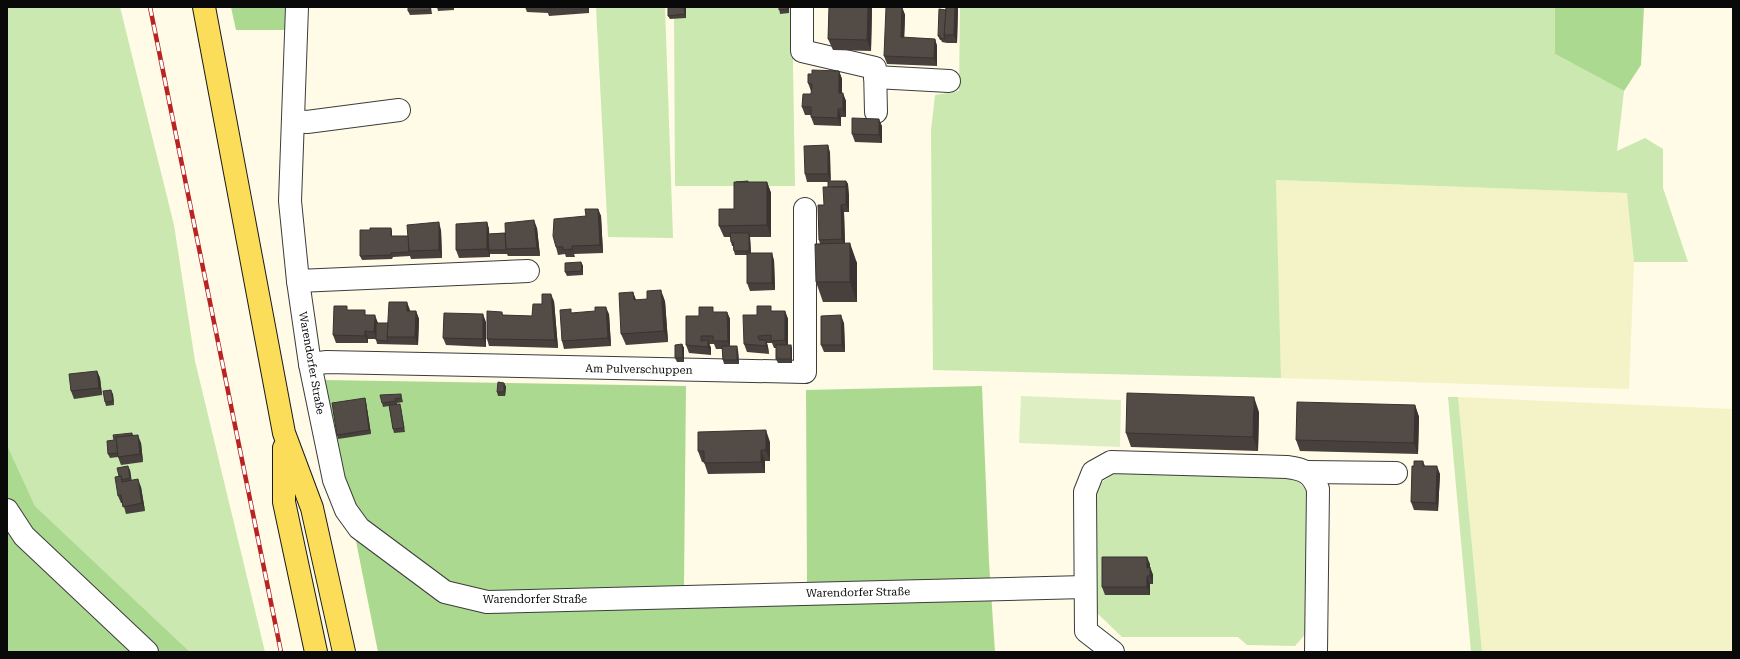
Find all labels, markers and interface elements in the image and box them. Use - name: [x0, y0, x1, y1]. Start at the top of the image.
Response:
- street label: Warendorfer Straße: [296, 311, 327, 416]
- street label: Am Pulverschuppen: [585, 362, 693, 377]
- street label: Warendorfer Straße: [806, 585, 910, 600]
- street label: Warendorfer Straße: [483, 593, 587, 606]

